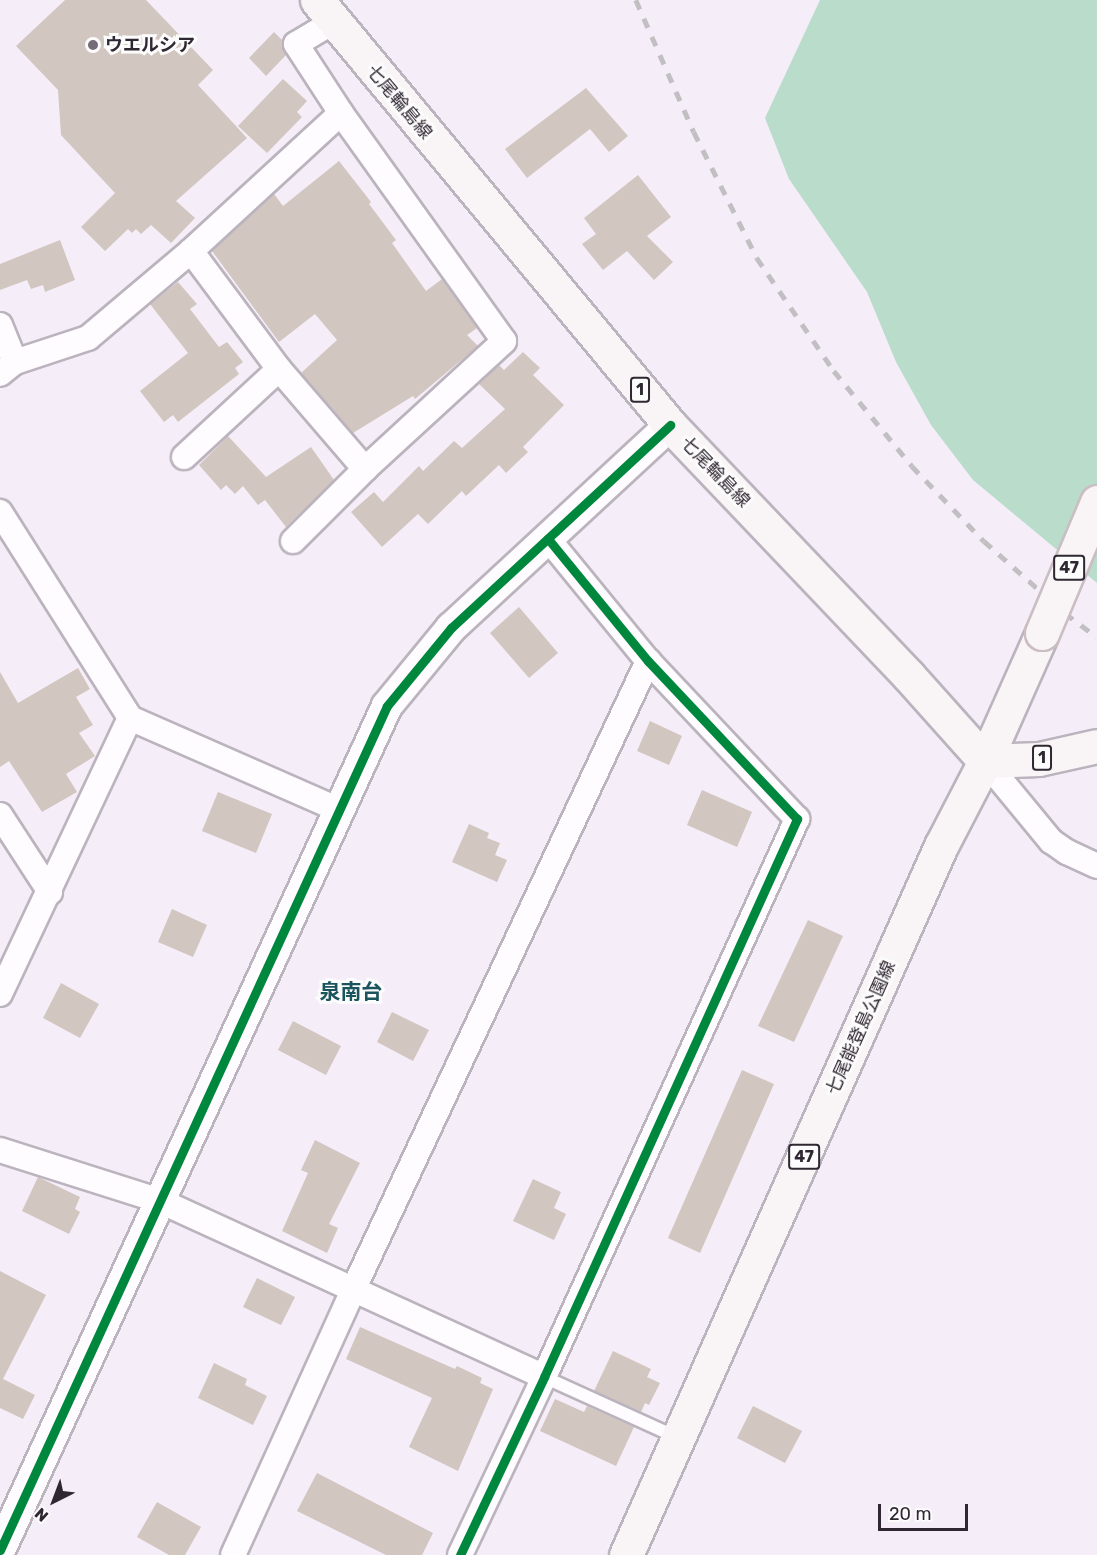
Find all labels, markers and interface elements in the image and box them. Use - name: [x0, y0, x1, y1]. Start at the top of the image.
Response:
- place label: ウエルシア: [105, 34, 195, 56]
- marker: ウエルシア: [86, 38, 100, 52]
- street label: 七尾輪島線: [362, 61, 436, 143]
- road number: 1: [630, 377, 650, 403]
- street label: 七尾輪島線: [676, 432, 754, 512]
- road number: 47: [1052, 555, 1086, 581]
- road number: 1: [1032, 745, 1052, 771]
- street label: 七尾能登島公園線: [822, 958, 900, 1098]
- district label: 泉南台: [320, 979, 382, 1005]
- road number: 47: [788, 1144, 820, 1170]
- north arrow: [24, 1471, 84, 1531]
- scale bar: [881, 1492, 971, 1530]
- text: 20 m: [889, 1503, 931, 1525]
- text: N: [31, 1504, 52, 1526]

